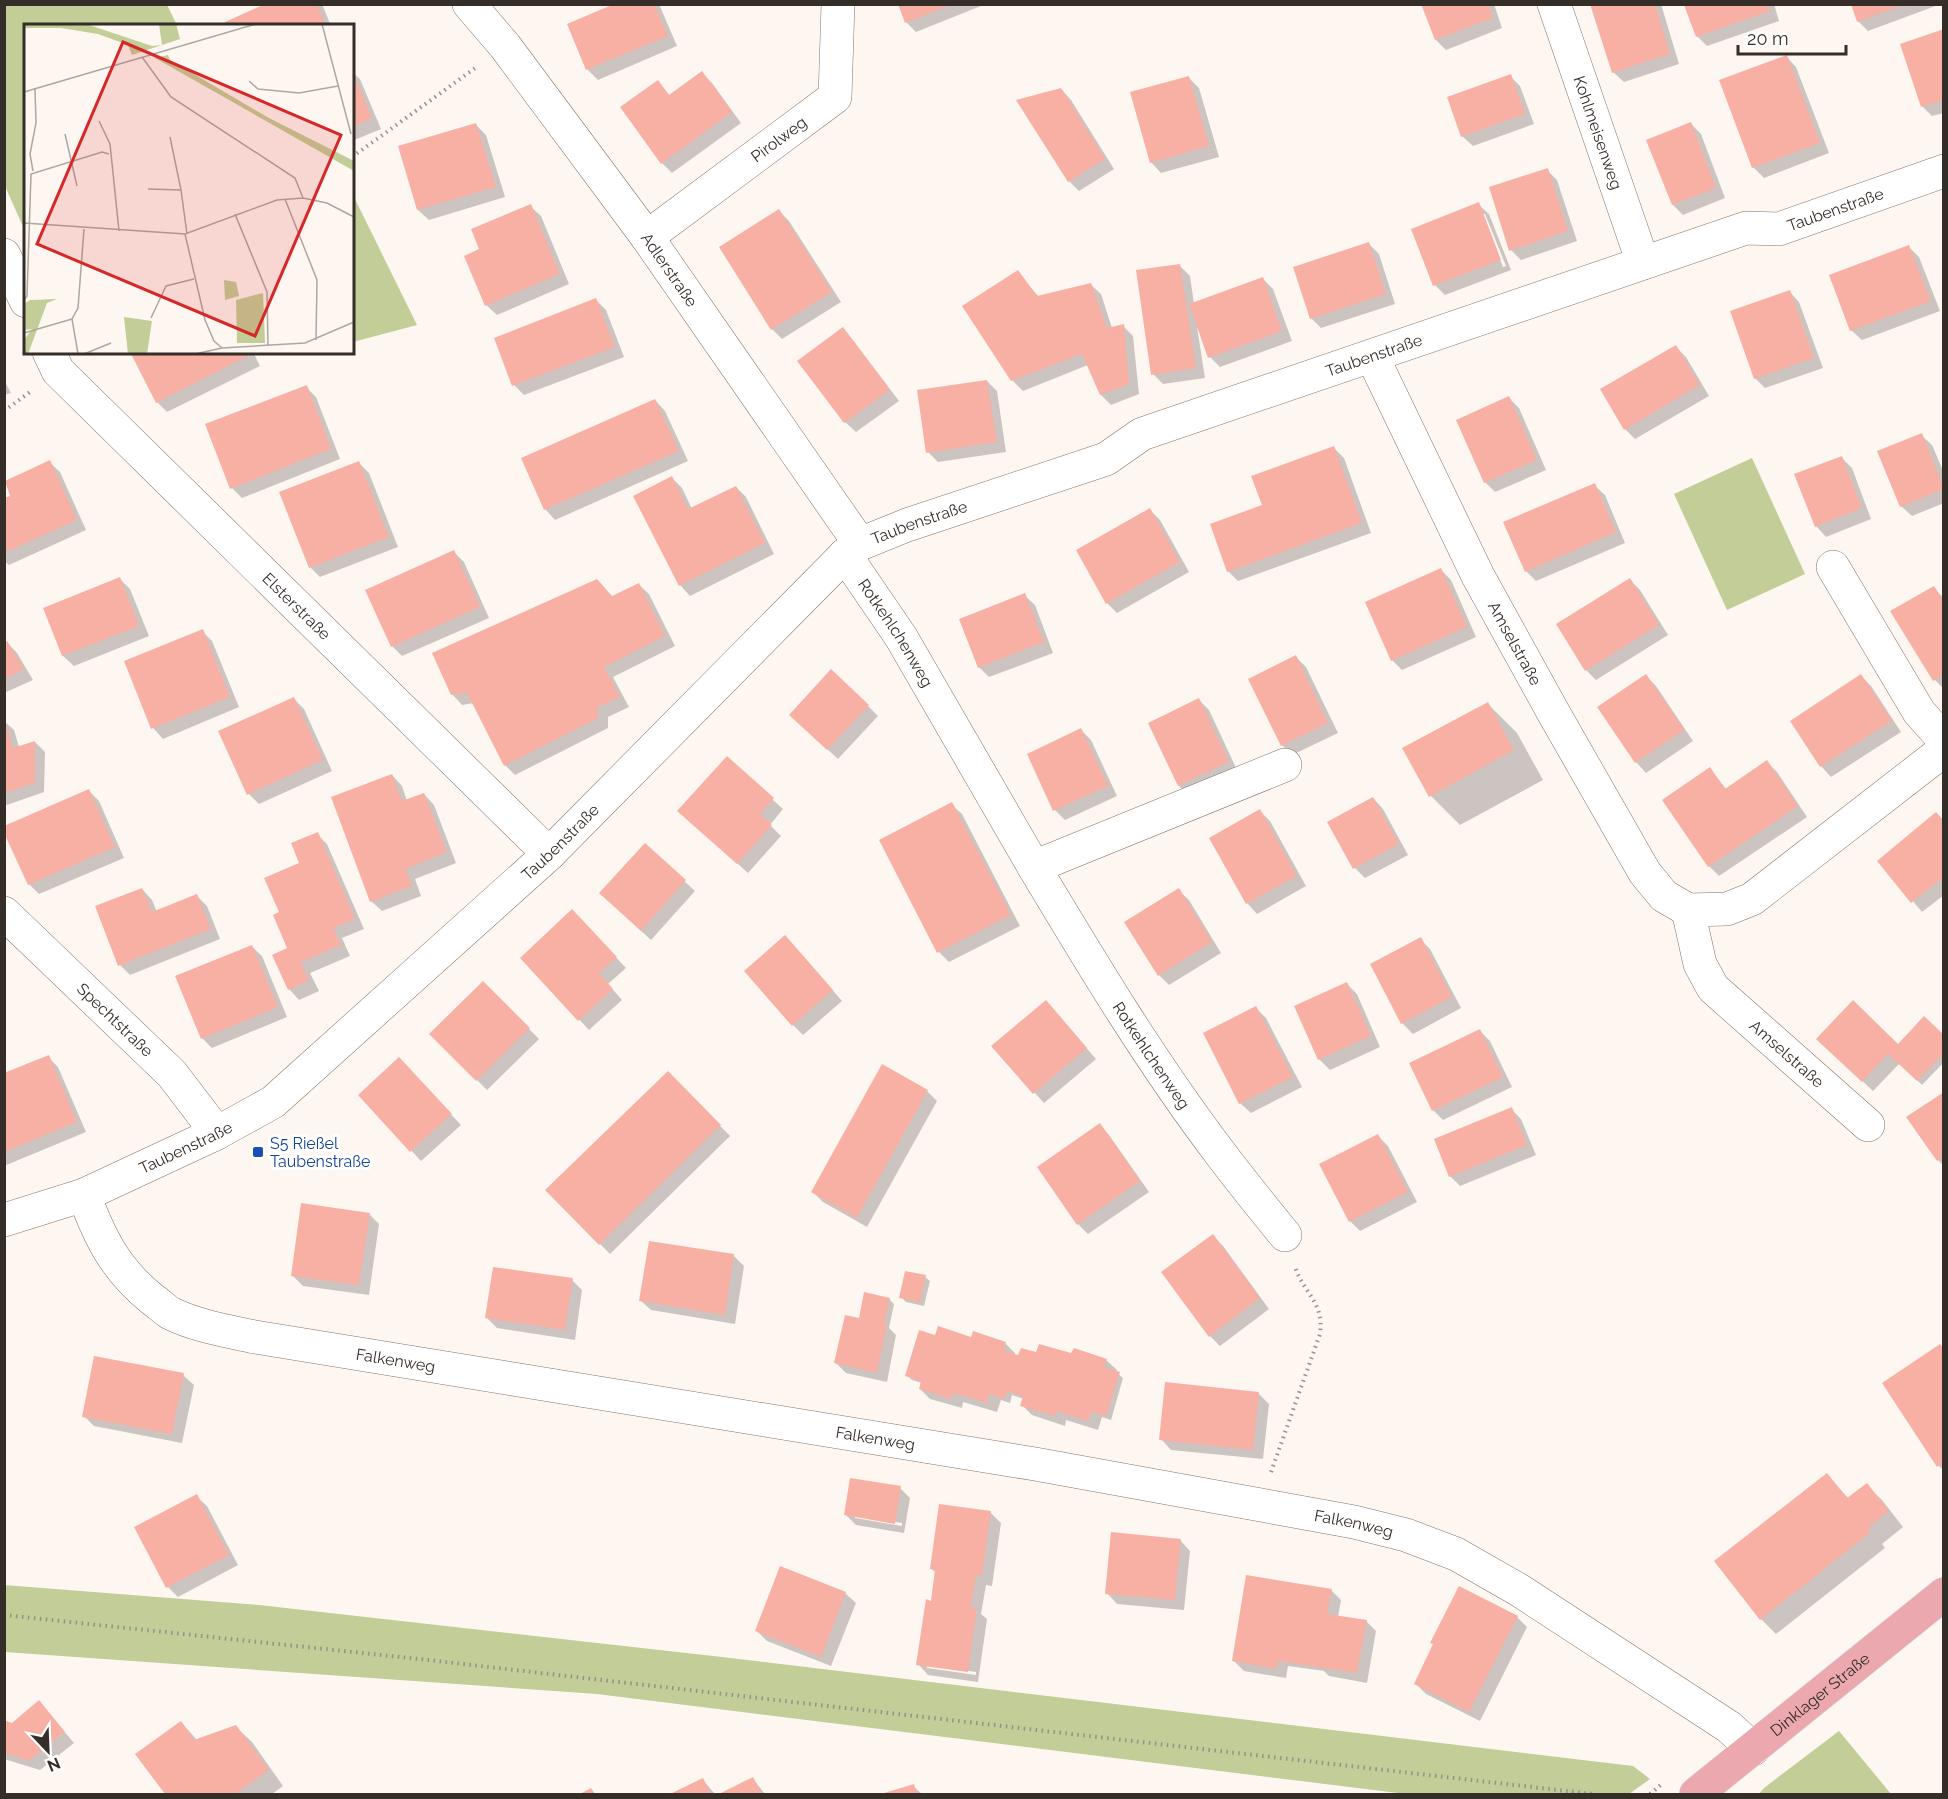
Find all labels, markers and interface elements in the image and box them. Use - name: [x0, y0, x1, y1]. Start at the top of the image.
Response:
- scale bar: [1738, 18, 1846, 56]
- inset map: [24, 24, 354, 354]
- text: 20 m: [1747, 28, 1789, 49]
- street label: Kohlmeisenweg: [1570, 73, 1627, 192]
- street label: Pirolweg: [747, 112, 810, 166]
- street label: Taubenstraße: [1785, 184, 1886, 235]
- street label: Adlerstraße: [637, 229, 702, 310]
- street label: Taubenstraße: [1323, 330, 1424, 380]
- street label: Taubenstraße: [868, 496, 969, 548]
- street label: Elsterstraße: [259, 568, 335, 643]
- street label: Rotkehlchenweg: [854, 575, 937, 690]
- street label: Amselstraße: [1484, 598, 1546, 688]
- street label: Taubenstraße: [517, 800, 603, 884]
- street label: Spechtstraße: [73, 979, 157, 1060]
- street label: Rotkehlchenweg: [1109, 998, 1194, 1113]
- street label: Amselstraße: [1746, 1016, 1828, 1091]
- street label: Taubenstraße: [136, 1117, 235, 1177]
- place label: S5 Rießel Taubenstraße: [270, 1134, 371, 1171]
- marker: S5 Rießel Taubenstraße: [251, 1145, 265, 1159]
- street label: Falkenweg: [355, 1344, 437, 1376]
- street label: Falkenweg: [834, 1422, 917, 1454]
- street label: Falkenweg: [1313, 1506, 1395, 1541]
- street label: Dinklager Straße: [1766, 1648, 1873, 1740]
- north arrow: [18, 1721, 78, 1781]
- text: N: [44, 1753, 63, 1775]

